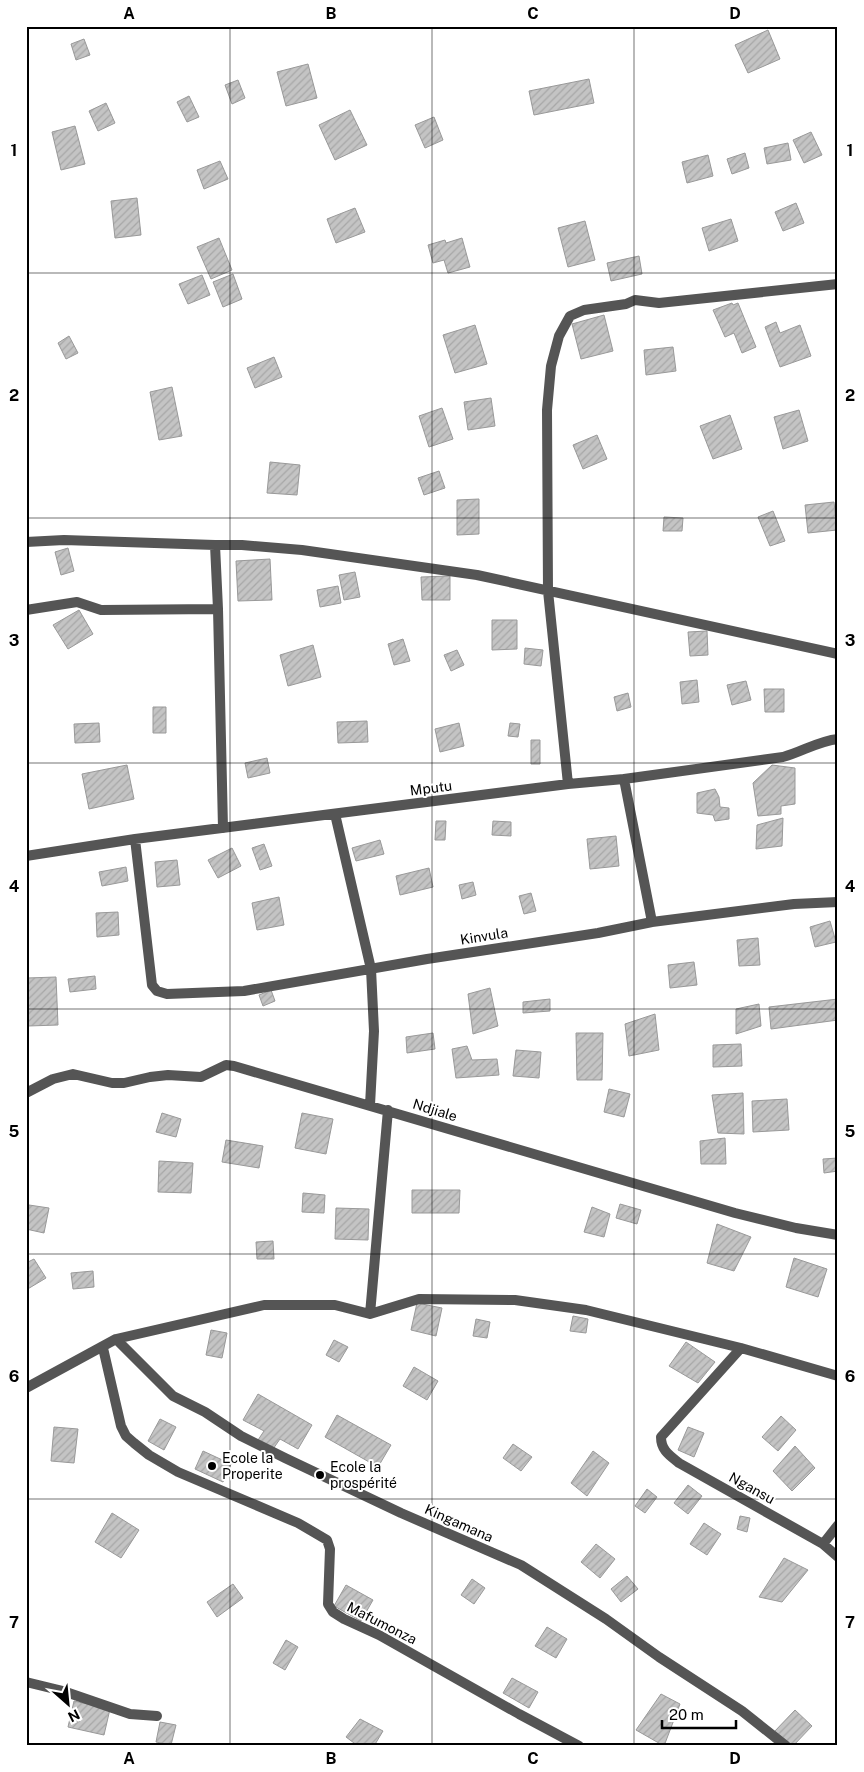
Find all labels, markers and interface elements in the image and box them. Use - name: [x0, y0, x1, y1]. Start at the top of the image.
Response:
- text: A: [123, 4, 135, 23]
- text: B: [326, 4, 337, 23]
- text: C: [527, 4, 539, 23]
- text: D: [729, 4, 741, 23]
- text: 1: [11, 141, 17, 160]
- text: 1: [847, 141, 853, 160]
- text: 2: [9, 386, 19, 405]
- text: 2: [845, 386, 855, 405]
- text: 3: [9, 631, 19, 650]
- text: 3: [845, 631, 855, 650]
- street label: Mputu: [409, 777, 453, 799]
- text: 4: [9, 877, 20, 896]
- text: 4: [845, 877, 856, 896]
- street label: Kinvula: [459, 924, 509, 948]
- street label: Ndjiale: [411, 1096, 459, 1124]
- text: 5: [9, 1122, 20, 1141]
- text: 5: [845, 1122, 856, 1141]
- text: 6: [9, 1367, 19, 1386]
- text: 6: [845, 1367, 855, 1386]
- place label: Ecole la Properite: [222, 1450, 283, 1482]
- place label: Ecole la prospérité: [330, 1459, 397, 1491]
- marker: Ecole la Properite: [206, 1460, 218, 1472]
- marker: Ecole la prospérité: [314, 1469, 326, 1481]
- street label: Ngansu: [726, 1469, 778, 1507]
- street label: Kingamana: [422, 1501, 496, 1545]
- street label: Mafumonza: [344, 1599, 420, 1647]
- text: 7: [9, 1613, 19, 1632]
- text: 7: [845, 1613, 855, 1632]
- north arrow: [42, 1680, 92, 1730]
- scale bar: [662, 1697, 735, 1729]
- text: N: [65, 1706, 82, 1725]
- text: 20 m: [669, 1706, 704, 1723]
- text: A: [123, 1749, 135, 1768]
- text: B: [326, 1749, 337, 1768]
- text: C: [527, 1749, 539, 1768]
- text: D: [729, 1749, 741, 1768]

